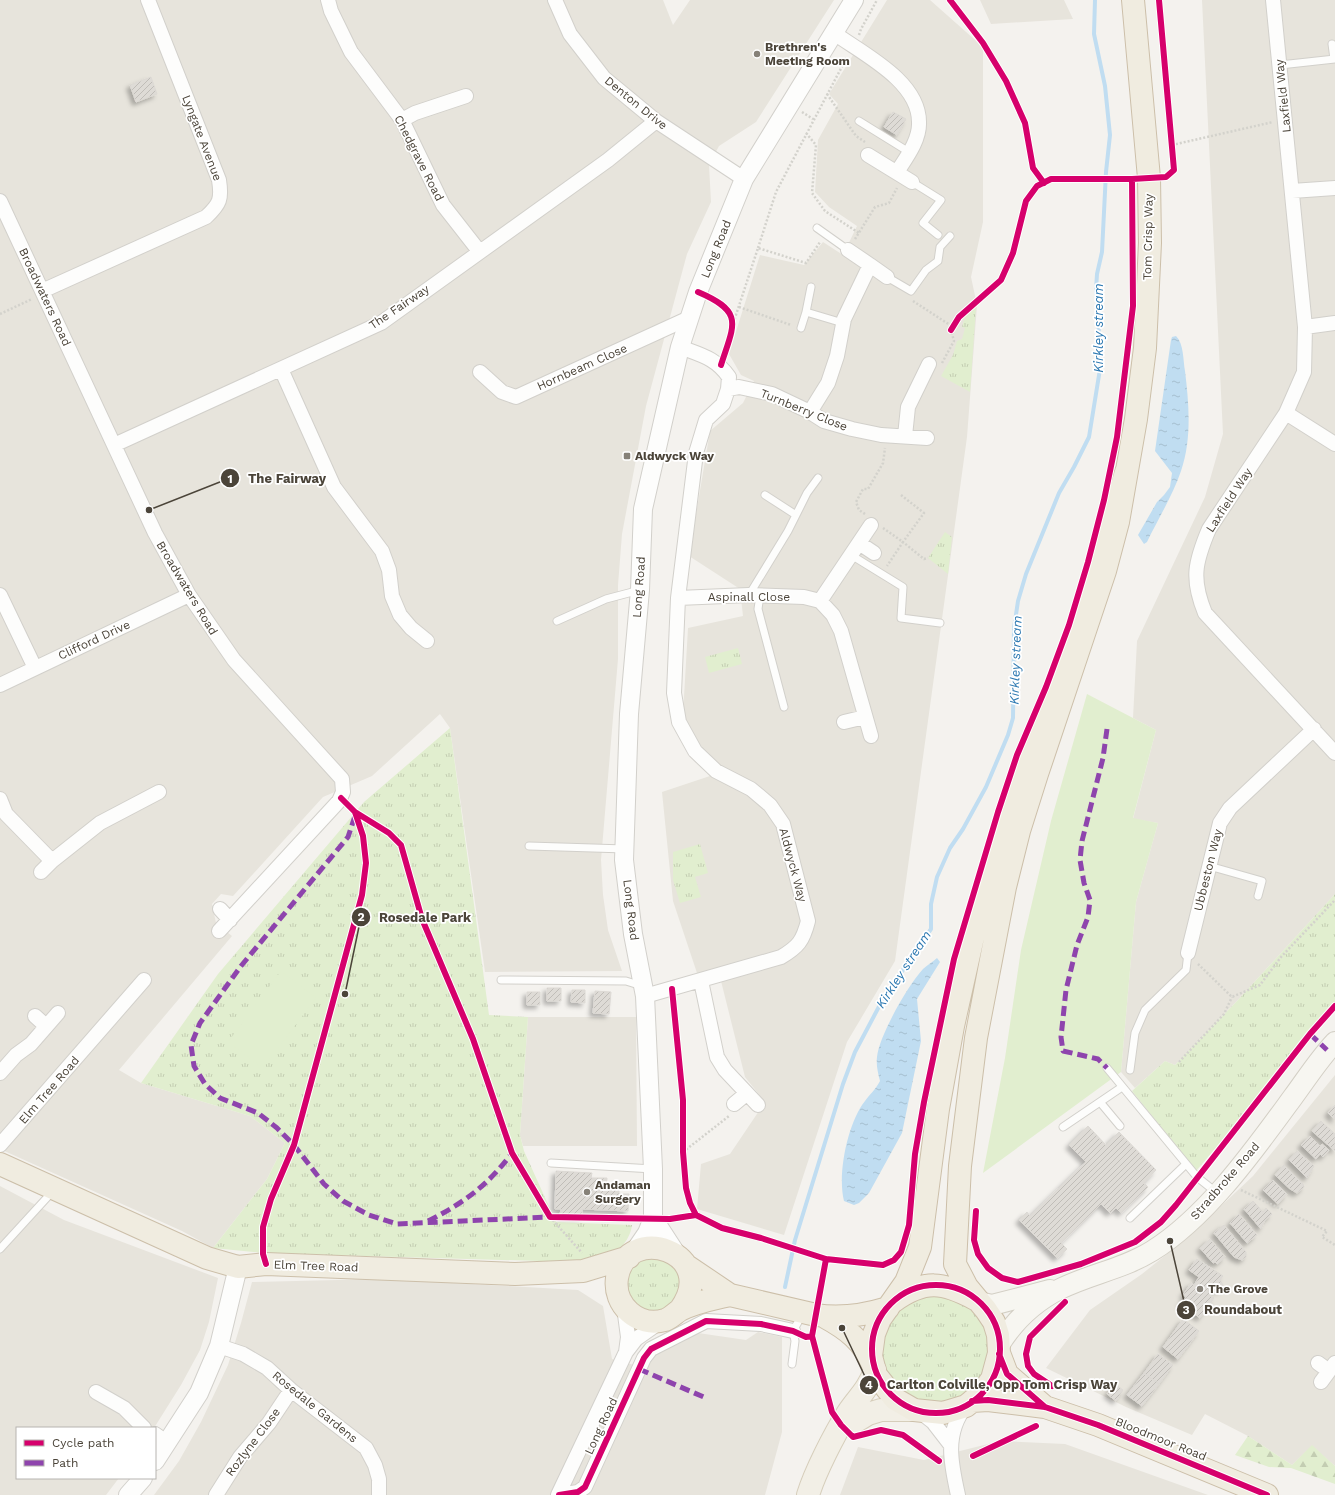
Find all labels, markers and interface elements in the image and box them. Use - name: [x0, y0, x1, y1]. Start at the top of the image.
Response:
- place label: Brethren's Meeting Room: [765, 40, 850, 68]
- marker: Brethren's Meeting Room: [752, 49, 762, 59]
- street label: Laxfield Way: [1272, 58, 1294, 133]
- street label: Denton Drive: [602, 73, 670, 133]
- street label: Lyngate Avenue: [179, 93, 225, 183]
- street label: Chedgrave Road: [391, 113, 447, 203]
- street label: Tom Crisp Way: [1140, 193, 1156, 280]
- street label: Long Road: [698, 218, 734, 280]
- street label: Broadwaters Road: [16, 246, 74, 348]
- street label: The Fairway: [366, 281, 432, 332]
- water label: Kirkley stream: [1091, 283, 1106, 373]
- street label: Hornbeam Close: [535, 341, 629, 393]
- street label: Turnberry Close: [758, 386, 850, 434]
- place label: Aldwyck Way: [635, 449, 714, 463]
- marker: Aldwyck Way: [622, 451, 632, 461]
- street label: Laxfield Way: [1203, 465, 1255, 535]
- callout: The Fairway: [220, 466, 334, 491]
- text: The Fairway: [248, 471, 327, 486]
- text: 1: [227, 472, 233, 486]
- street label: Broadwaters Road: [153, 539, 221, 637]
- street label: Long Road: [630, 556, 648, 618]
- street label: Aspinall Close: [708, 590, 790, 604]
- water label: Kirkley stream: [1006, 615, 1025, 705]
- street label: Clifford Drive: [56, 617, 132, 663]
- street label: Aldwyck Way: [776, 826, 810, 904]
- street label: Ubbeston Way: [1191, 827, 1225, 912]
- street label: Long Road: [620, 879, 642, 941]
- callout: Rosedale Park: [351, 905, 479, 930]
- text: 2: [357, 910, 365, 924]
- text: Rosedale Park: [379, 910, 472, 925]
- water label: Kirkley stream: [873, 928, 934, 1011]
- street label: Elm Tree Road: [16, 1053, 82, 1127]
- street label: Stradbroke Road: [1188, 1139, 1262, 1223]
- place label: Andaman Surgery: [595, 1178, 651, 1206]
- marker: Andaman Surgery: [582, 1187, 592, 1197]
- street label: Elm Tree Road: [273, 1258, 359, 1274]
- place label: The Grove: [1208, 1282, 1268, 1296]
- marker: The Grove: [1195, 1284, 1205, 1294]
- callout: Roundabout: [1176, 1297, 1290, 1322]
- text: Roundabout: [1204, 1302, 1282, 1317]
- text: 3: [1182, 1303, 1190, 1317]
- street label: Rosedale Gardens: [270, 1368, 360, 1446]
- callout: Carlton Colville, Opp Tom Crisp Way: [859, 1372, 1126, 1397]
- text: Carlton Colville, Opp Tom Crisp Way: [887, 1377, 1118, 1392]
- text: 4: [865, 1378, 873, 1392]
- street label: Long Road: [582, 1395, 620, 1457]
- street label: Rozlyne Close: [223, 1405, 283, 1479]
- street label: Bloodmoor Road: [1113, 1414, 1209, 1464]
- legend: [16, 1427, 156, 1479]
- text: Cycle path: [52, 1436, 114, 1450]
- text: Path: [52, 1456, 78, 1470]

